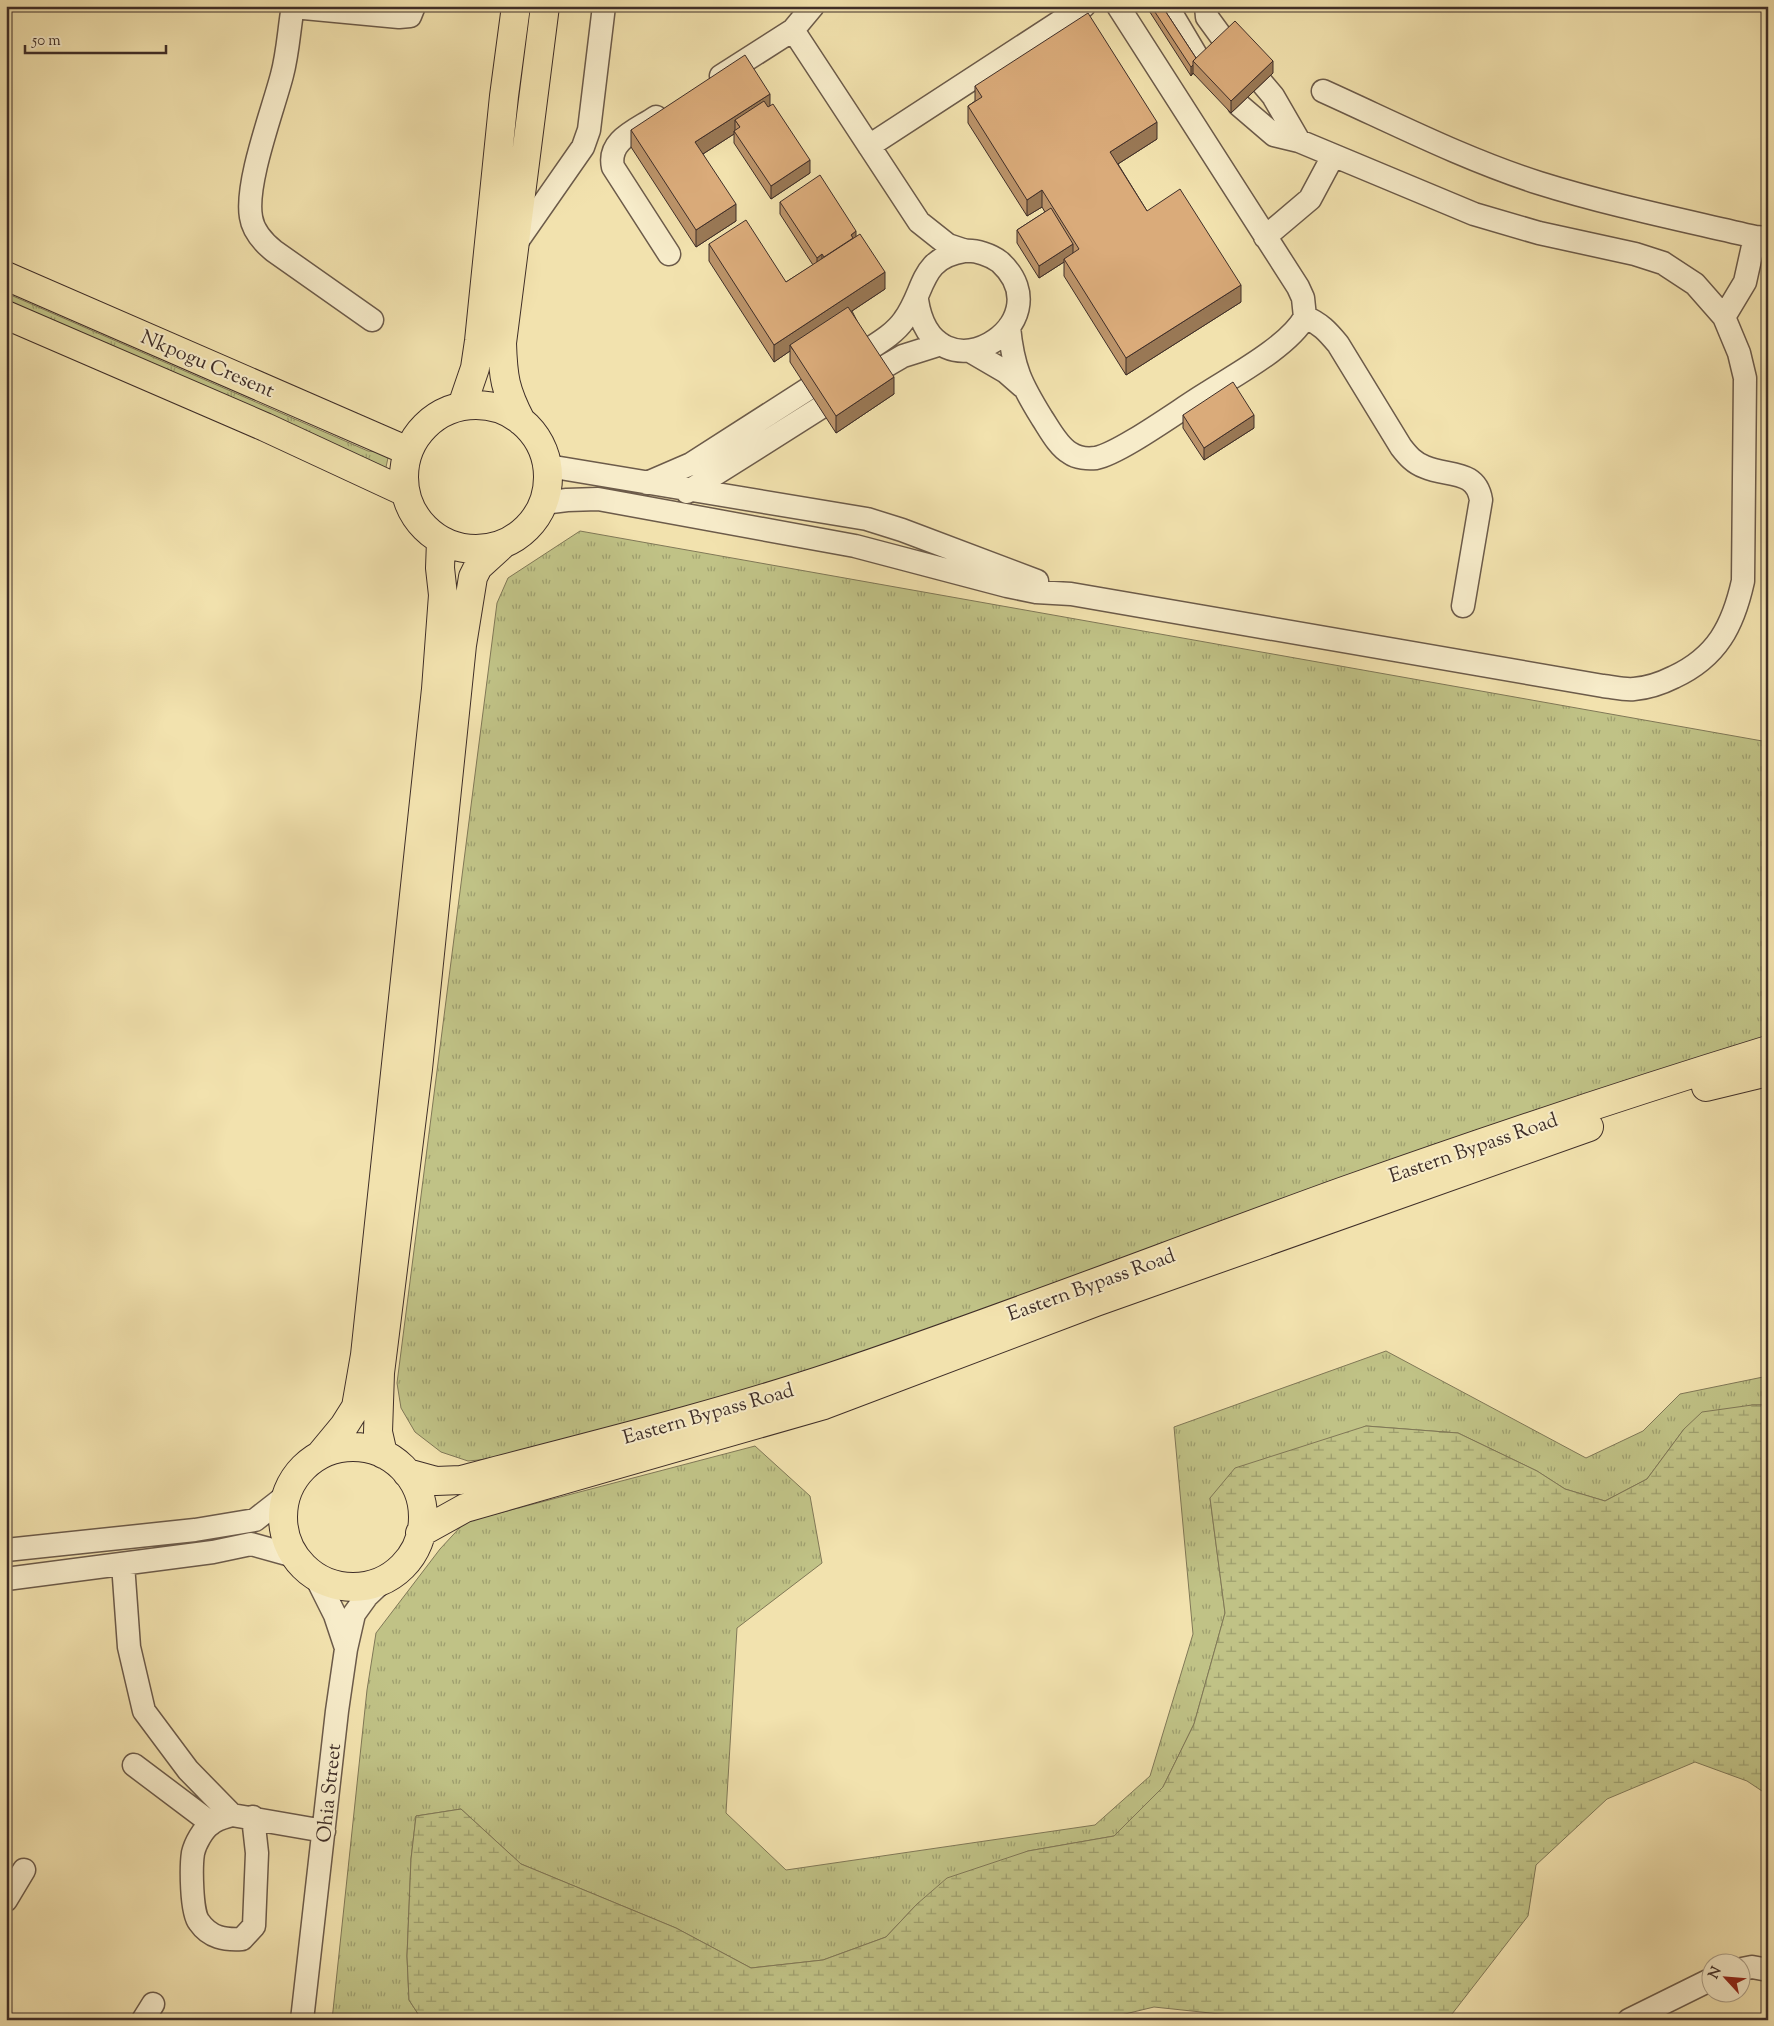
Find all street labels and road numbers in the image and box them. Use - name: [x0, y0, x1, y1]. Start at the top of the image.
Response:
- street label: Nkpogu Cresent: [136, 324, 279, 407]
- street label: Eastern Bypass Road: [1386, 1107, 1562, 1192]
- street label: Eastern Bypass Road: [1004, 1243, 1180, 1330]
- street label: Eastern Bypass Road: [620, 1377, 798, 1454]
- street label: Ohia Street: [311, 1742, 350, 1844]

